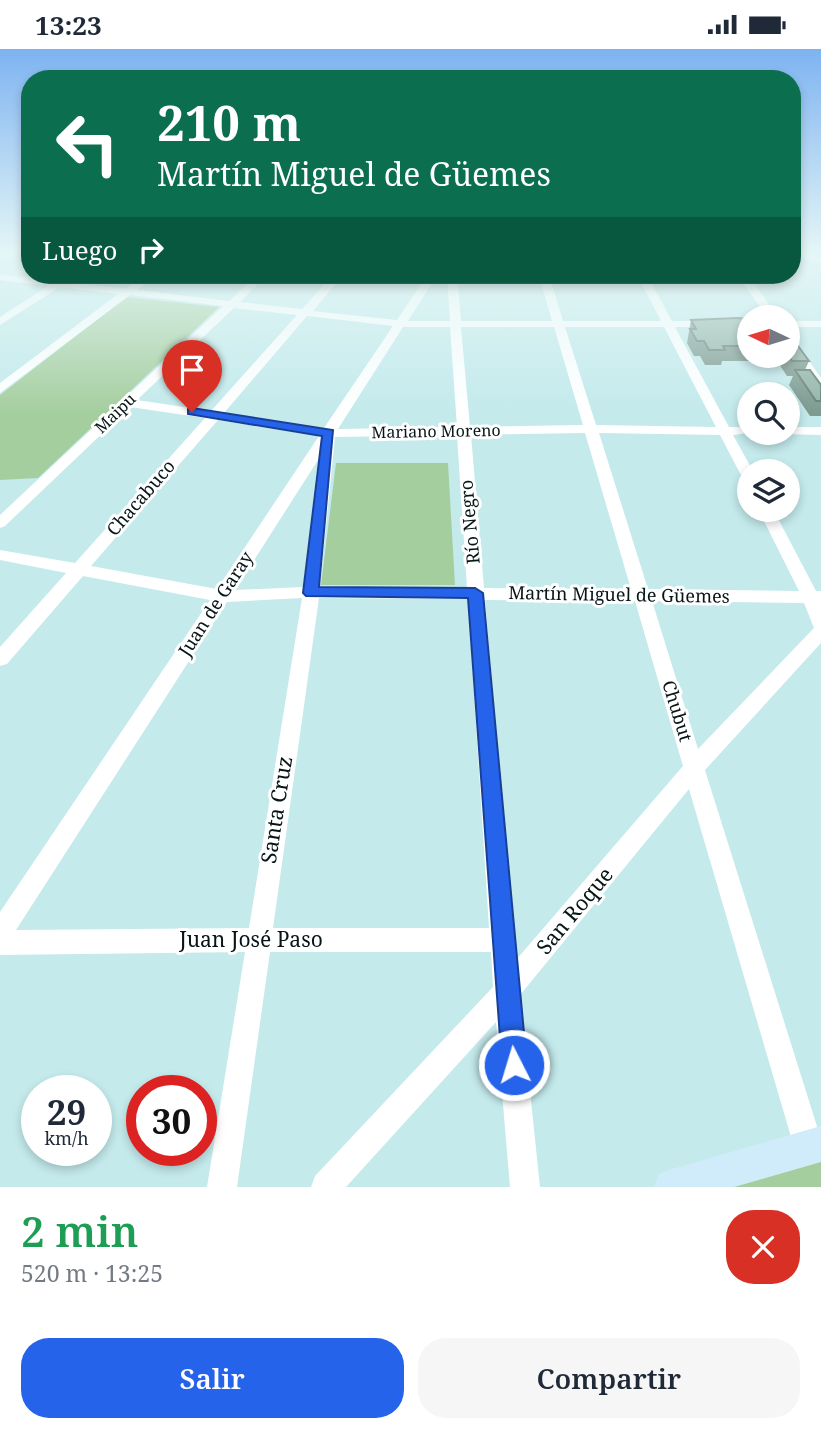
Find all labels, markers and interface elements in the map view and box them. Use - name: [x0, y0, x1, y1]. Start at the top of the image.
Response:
- text: 13:23: [35, 7, 102, 43]
- text: 210 m: [157, 89, 301, 155]
- icon: left: [42, 98, 133, 189]
- text: Martín Miguel de Güemes: [157, 152, 551, 195]
- icon: right: [132, 231, 170, 269]
- text: Luego: [42, 232, 118, 268]
- north arrow: [737, 305, 800, 367]
- map controls: [737, 305, 800, 522]
- pin: [162, 340, 222, 412]
- icon: arrive: [173, 351, 211, 389]
- button: search: [737, 382, 800, 445]
- street label: Maipu: [90, 388, 140, 438]
- street label: Mariano Moreno: [371, 419, 501, 443]
- street label: Chacabuco: [101, 454, 180, 540]
- button: layers: [737, 459, 800, 522]
- street label: Río Negro: [453, 479, 485, 565]
- street label: Juan de Garay: [172, 546, 259, 661]
- street label: Martín Miguel de Güemes: [508, 580, 730, 608]
- street label: Chubut: [657, 677, 699, 744]
- street label: Santa Cruz: [254, 754, 298, 866]
- street label: San Roque: [530, 861, 619, 960]
- street label: Juan José Paso: [178, 925, 323, 953]
- position arrow: [477, 1028, 551, 1102]
- speed limit sign: 30: [126, 1075, 217, 1166]
- text: 29: [47, 1088, 86, 1135]
- text: km/h: [44, 1126, 89, 1150]
- text: 2 min: [21, 1202, 138, 1259]
- button: close: [726, 1210, 800, 1284]
- text: 520 m · 13:25: [21, 1257, 163, 1289]
- button: Salir: [21, 1338, 404, 1418]
- button: Compartir: [418, 1338, 800, 1418]

